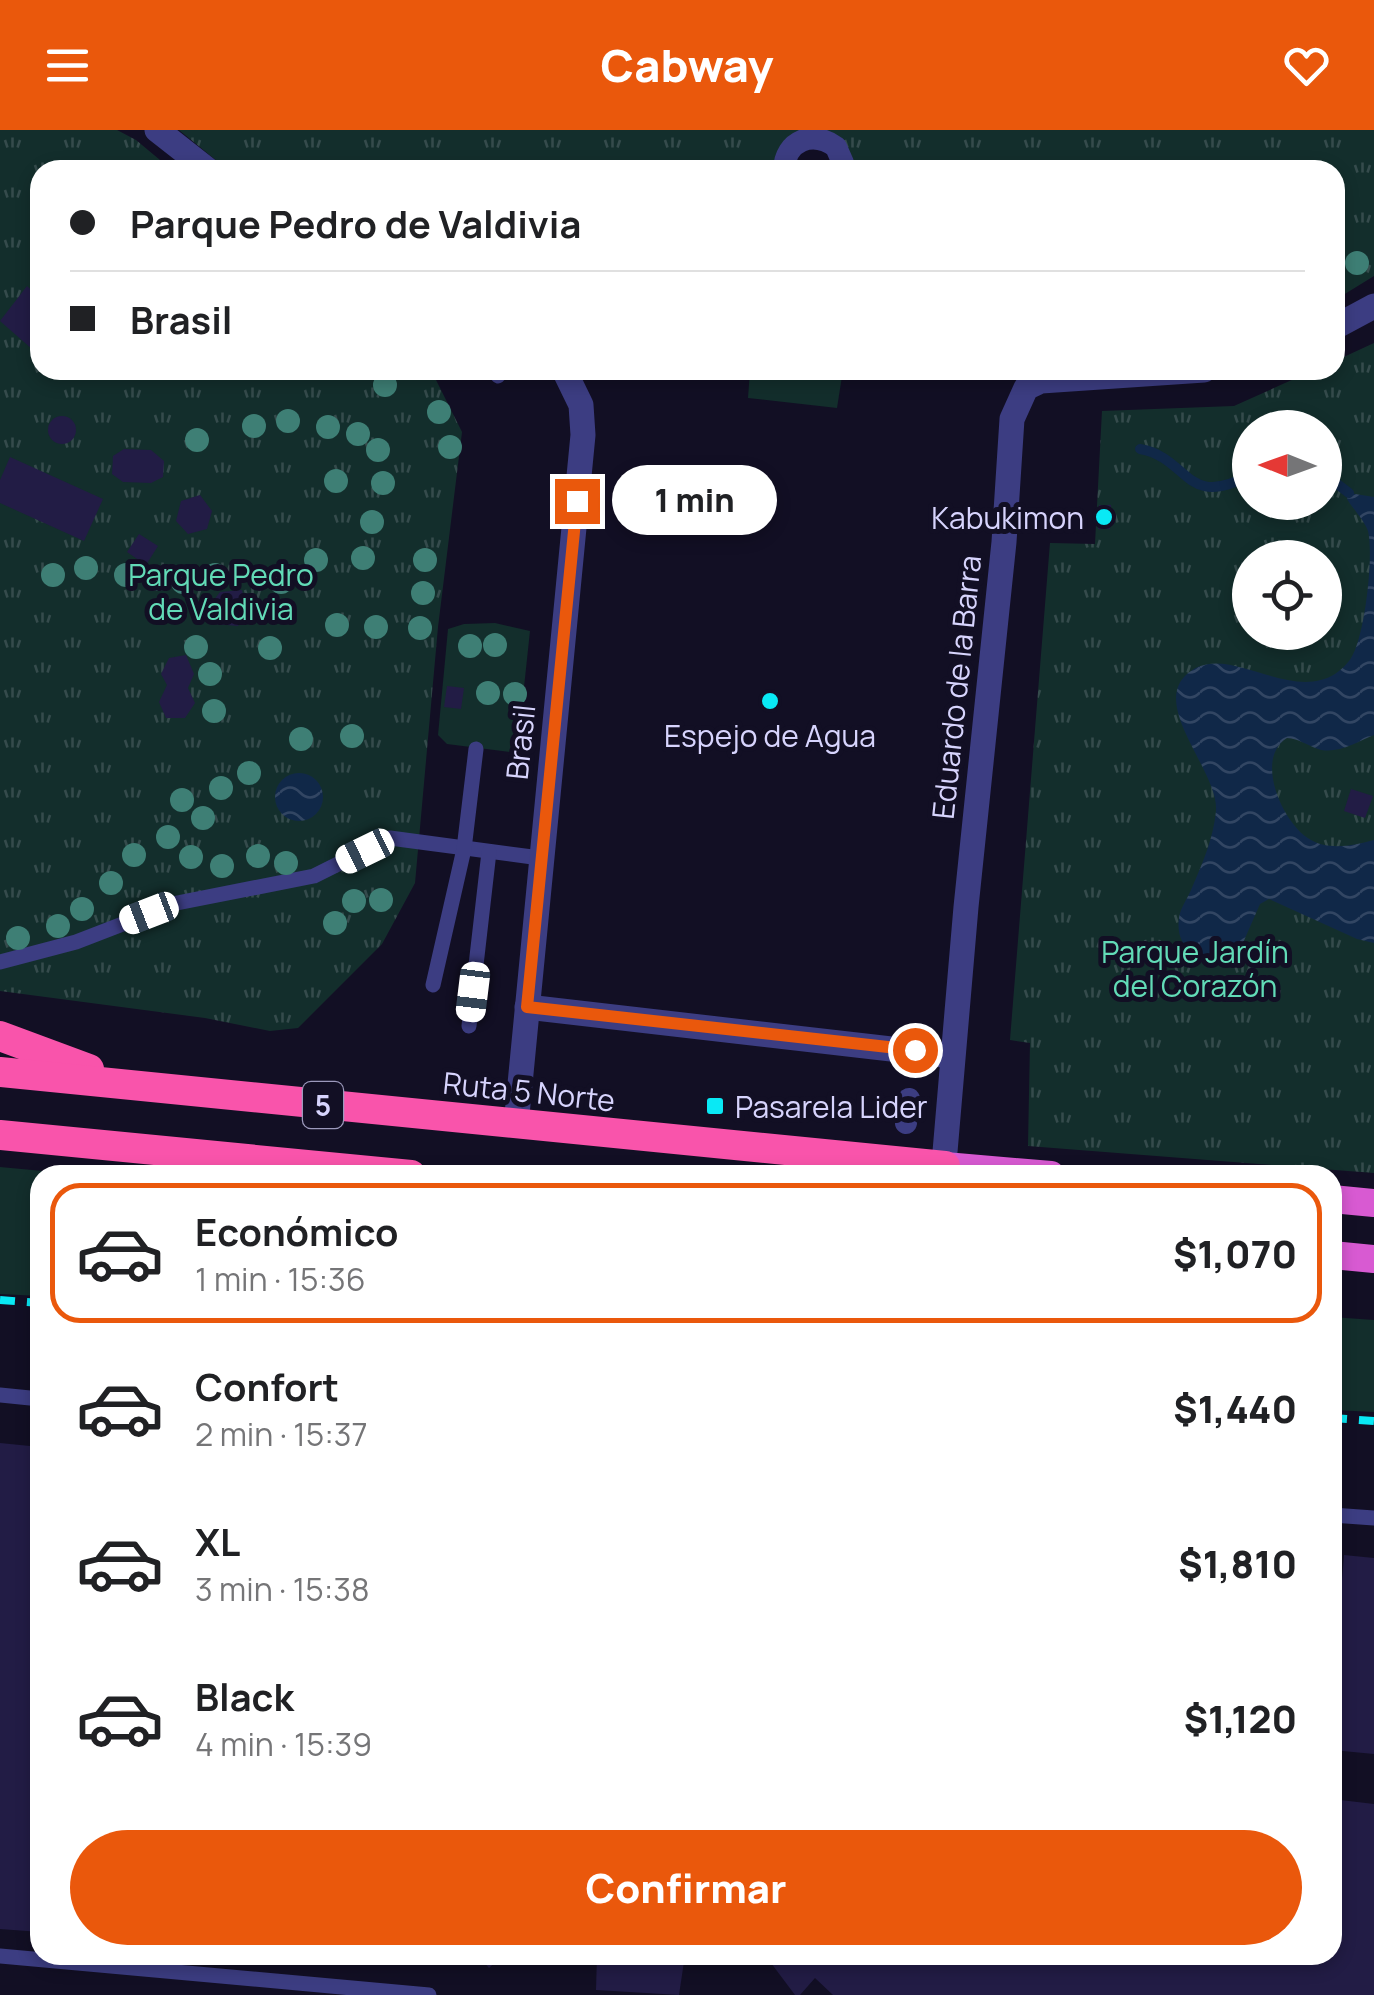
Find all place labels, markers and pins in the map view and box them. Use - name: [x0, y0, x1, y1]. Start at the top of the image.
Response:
- place label: Kabukimon: [931, 497, 1084, 538]
- marker: Kabukimon: [1093, 506, 1115, 528]
- marker: Espejo de Agua: [759, 690, 781, 712]
- place label: Espejo de Agua: [664, 715, 876, 756]
- place label: Pasarela Lider: [735, 1086, 928, 1127]
- marker: Pasarela Lider: [704, 1095, 726, 1117]

